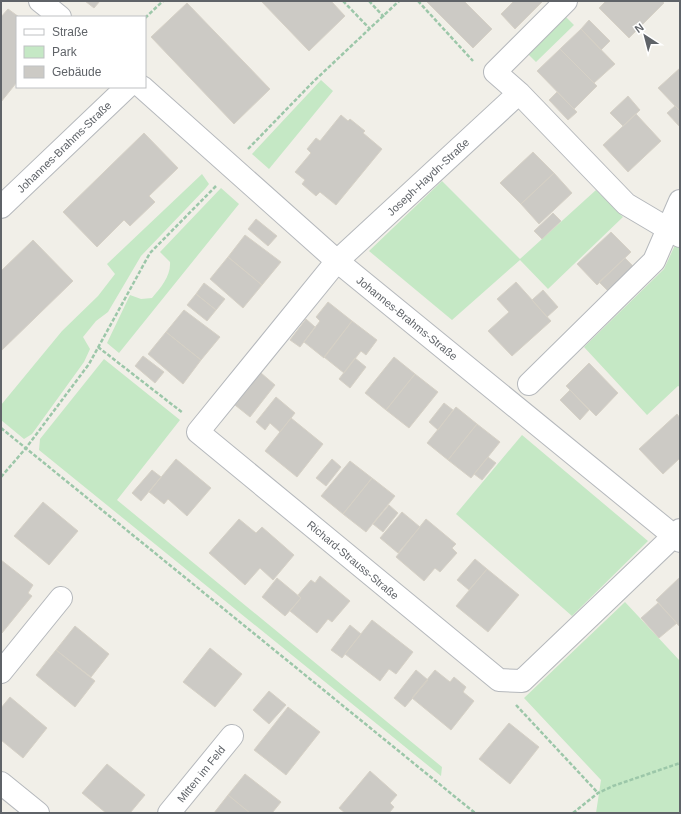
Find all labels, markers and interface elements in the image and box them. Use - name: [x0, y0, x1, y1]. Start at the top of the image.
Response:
- legend: [16, 16, 146, 88]
- north arrow: [625, 16, 665, 56]
- text: N: [632, 21, 646, 35]
- text: Straße: [52, 25, 88, 39]
- text: Park: [52, 45, 78, 59]
- text: Gebäude: [52, 65, 102, 79]
- street label: Johannes-Brahms-Straße: [15, 99, 113, 195]
- street label: Joseph-Haydn-Straße: [385, 136, 471, 218]
- street label: Johannes-Brahms-Straße: [354, 274, 460, 362]
- street label: Richard-Strauss-Straße: [305, 518, 401, 602]
- street label: Mitten im Feld: [175, 743, 227, 805]

